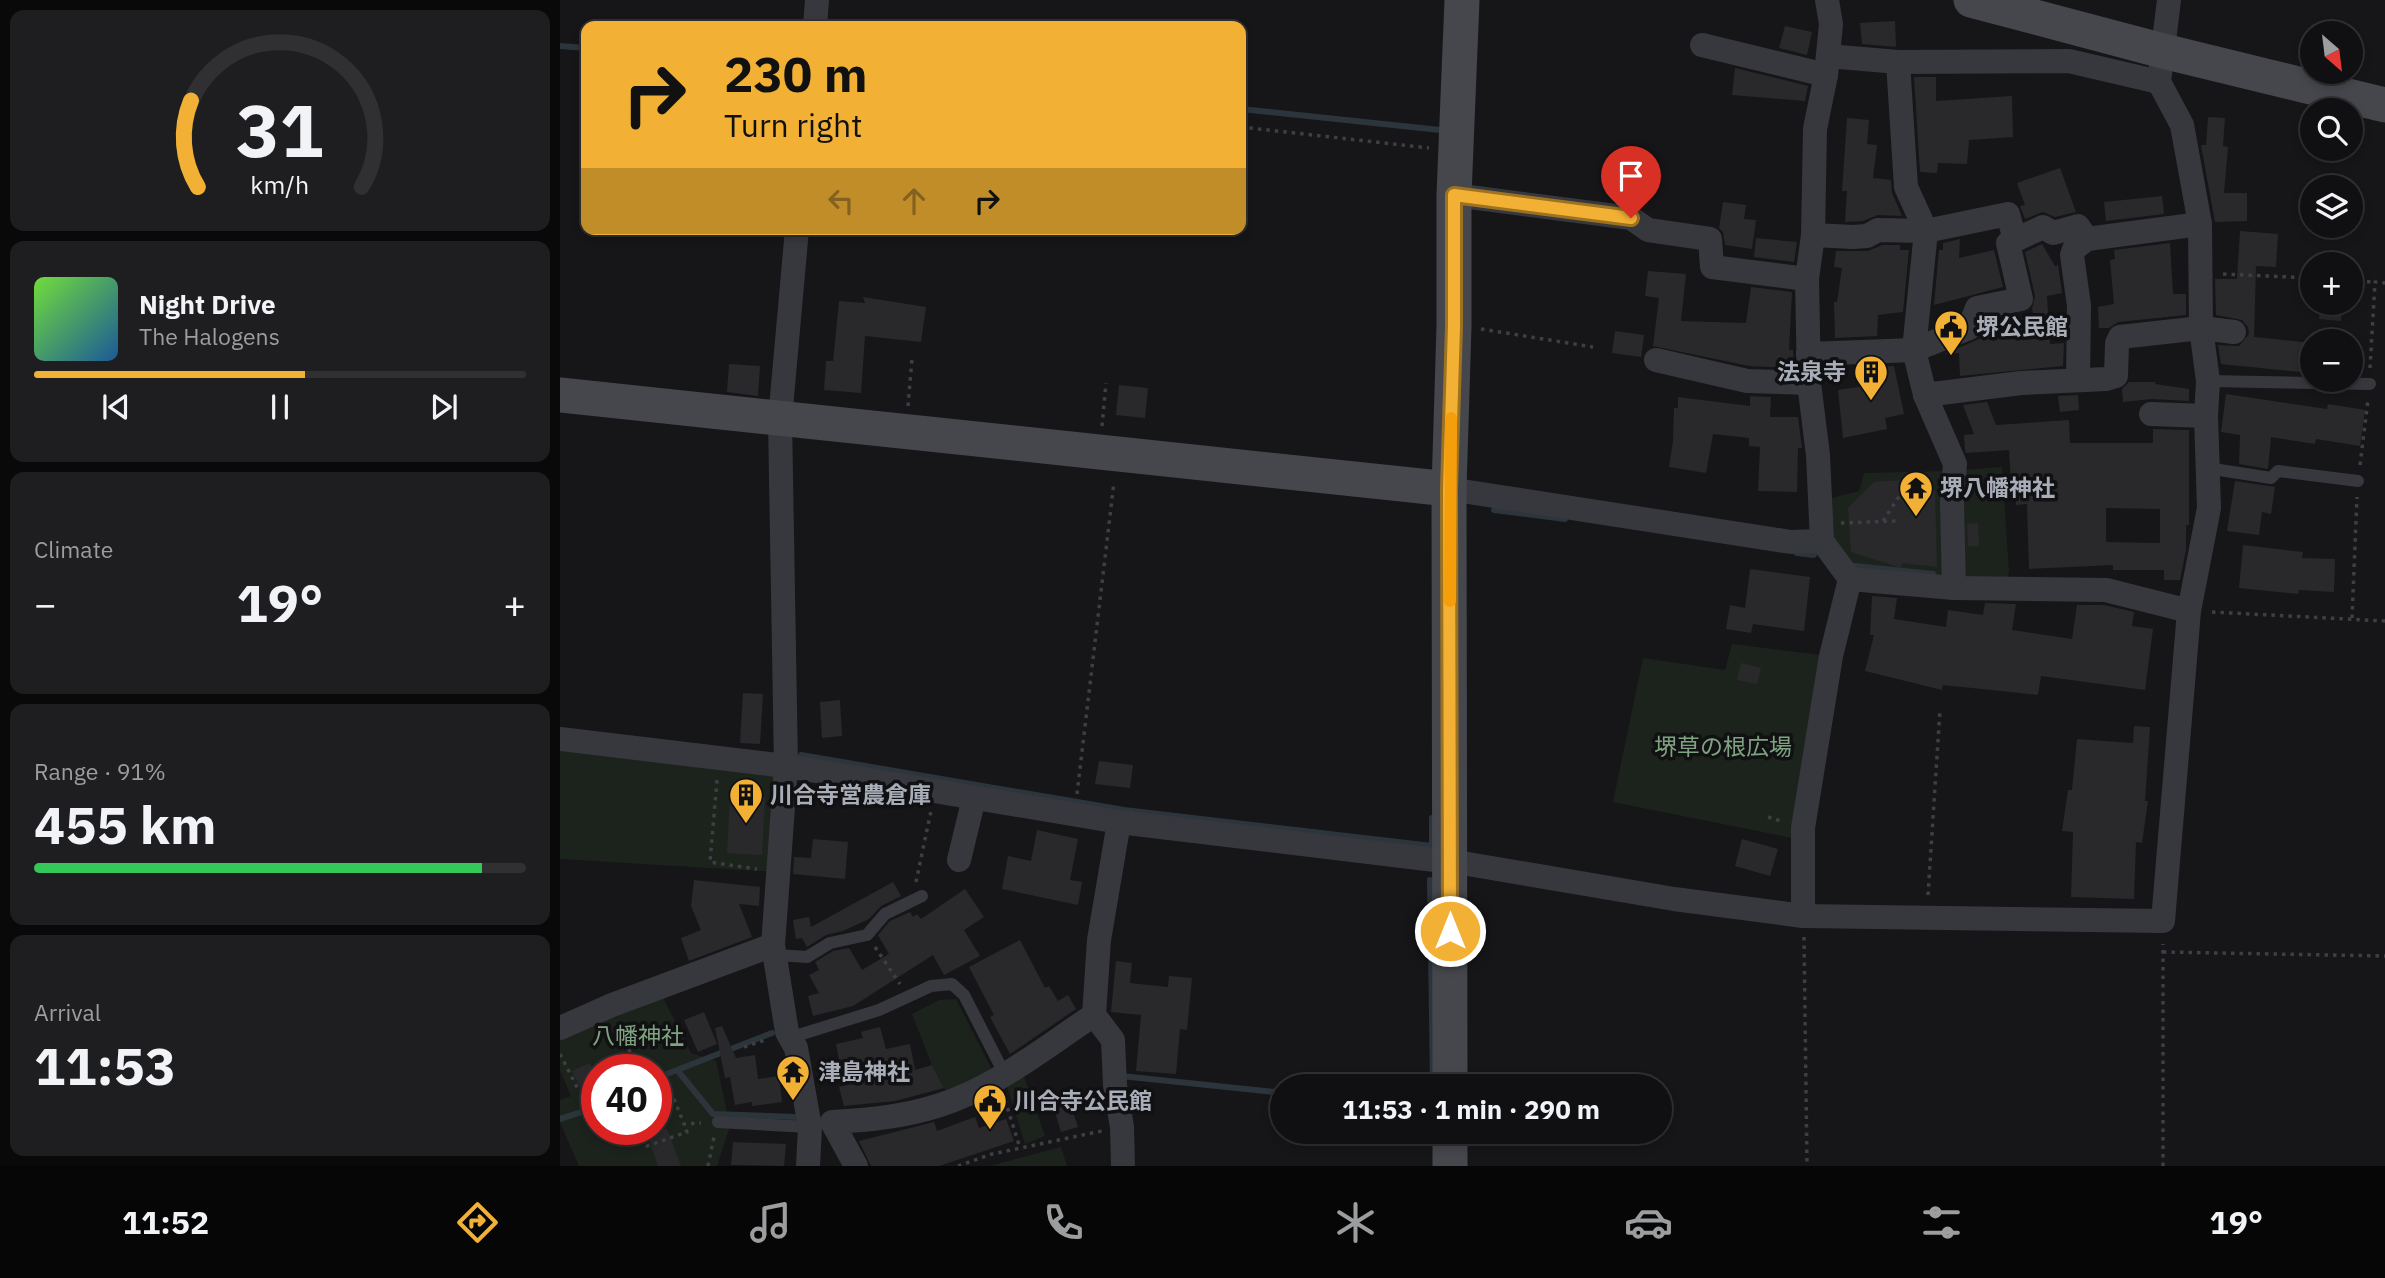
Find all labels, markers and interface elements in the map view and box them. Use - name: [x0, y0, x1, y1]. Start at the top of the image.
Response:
- north arrow: [2300, 21, 2362, 84]
- map controls: [2300, 21, 2363, 392]
- text: 230 m: [724, 42, 868, 105]
- icon: right: [609, 49, 700, 140]
- text: 31: [236, 82, 324, 177]
- button: search: [2300, 98, 2363, 161]
- text: Turn right: [724, 104, 862, 146]
- pin: [1601, 146, 1661, 218]
- icon: arrive: [1612, 157, 1650, 195]
- text: km/h: [251, 167, 309, 200]
- button: layers: [2300, 175, 2363, 238]
- icon: left: [822, 182, 860, 220]
- icon: ahead: [895, 182, 933, 220]
- icon: right: [968, 182, 1006, 220]
- button: +: [2300, 252, 2363, 315]
- text: Night Drive: [139, 287, 276, 321]
- public building icon: 堺公民館: [1932, 308, 1970, 357]
- place label: 堺公民館: [1976, 311, 2068, 341]
- text: The Halogens: [139, 321, 280, 351]
- button: −: [2300, 329, 2363, 392]
- building icon: 法泉寺: [1852, 353, 1890, 402]
- place label: 法泉寺: [1777, 356, 1846, 386]
- icon: previous: [97, 388, 135, 426]
- icon: pause: [261, 388, 299, 426]
- icon: next: [425, 388, 463, 426]
- temple icon: 堺八幡神社: [1897, 469, 1935, 518]
- place label: 堺八幡神社: [1940, 472, 2055, 502]
- text: Climate: [34, 534, 113, 564]
- text: 19°: [237, 569, 323, 636]
- text: −: [34, 579, 57, 628]
- text: +: [503, 579, 526, 628]
- park label: 堺草の根広場: [1654, 731, 1792, 761]
- text: Range · 91%: [34, 756, 166, 786]
- building icon: 川合寺営農倉庫: [727, 776, 765, 825]
- place label: 川合寺営農倉庫: [770, 779, 931, 809]
- text: 455 km: [34, 791, 216, 858]
- position arrow: [1413, 894, 1487, 968]
- text: Arrival: [34, 997, 101, 1027]
- park label: 八幡神社: [592, 1020, 684, 1050]
- text: 11:53: [34, 1032, 176, 1099]
- temple icon: 津島神社: [774, 1053, 812, 1102]
- speed limit sign: 40: [581, 1054, 672, 1145]
- place label: 津島神社: [818, 1056, 910, 1086]
- public building icon: 川合寺公民館: [971, 1082, 1009, 1131]
- place label: 川合寺公民館: [1014, 1085, 1152, 1115]
- text: 11:53 · 1 min · 290 m: [1342, 1092, 1600, 1126]
- icon: directions: [453, 1198, 502, 1247]
- icon: music: [746, 1198, 795, 1247]
- icon: phone: [1039, 1198, 1088, 1247]
- icon: climate: [1331, 1198, 1380, 1247]
- icon: car: [1624, 1198, 1673, 1247]
- icon: filters: [1917, 1198, 1966, 1247]
- text: 11:52: [122, 1201, 209, 1243]
- text: 19°: [2210, 1201, 2263, 1243]

